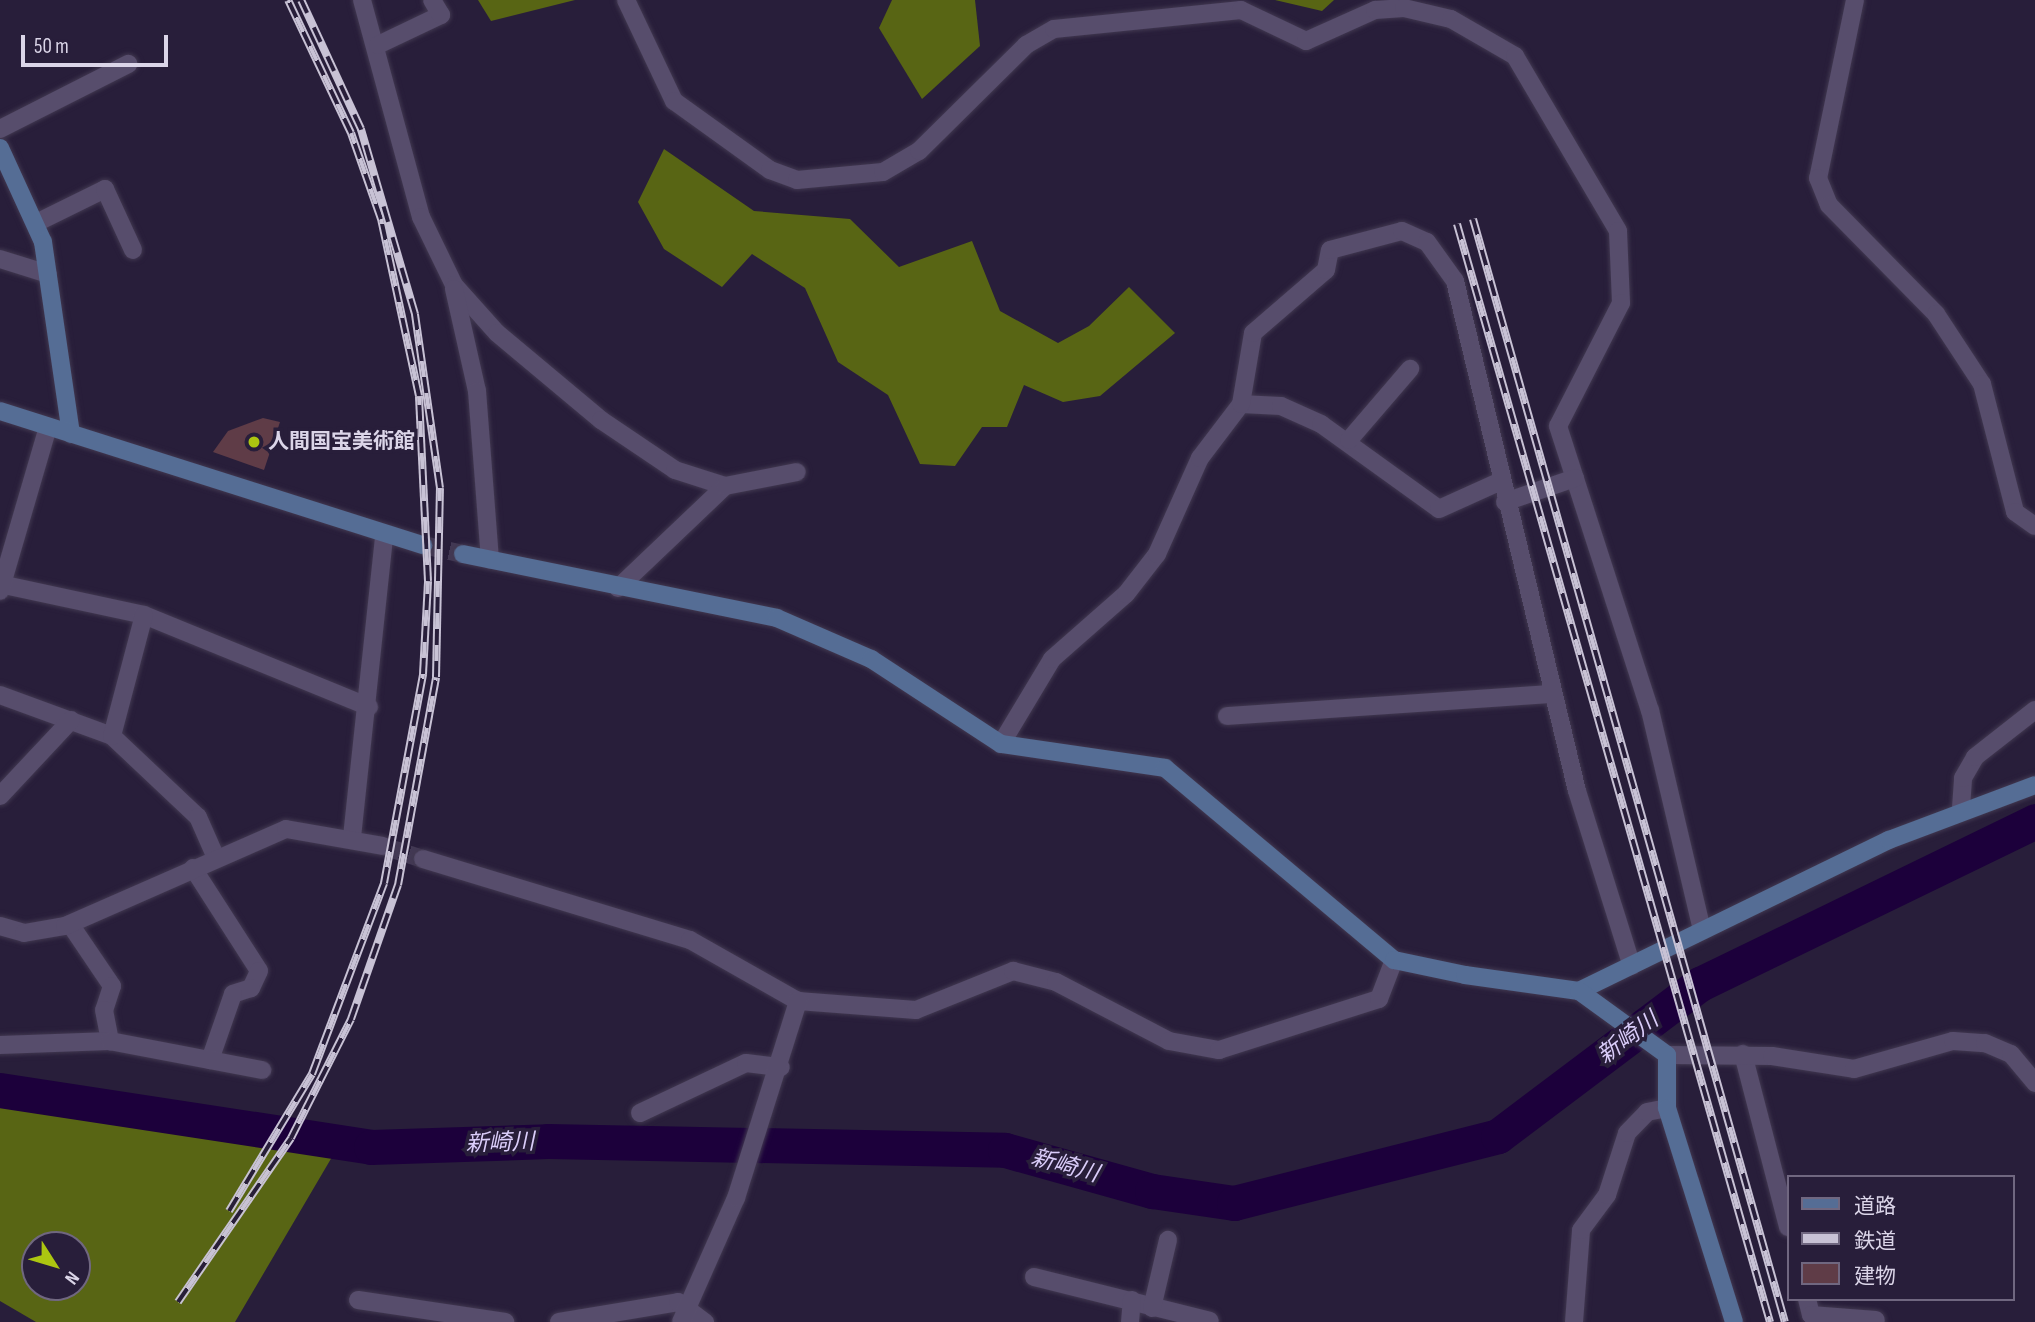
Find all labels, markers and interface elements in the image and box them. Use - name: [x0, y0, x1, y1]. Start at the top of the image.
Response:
- scale bar: [24, 21, 172, 65]
- text: 50 m: [34, 34, 69, 59]
- place label: 人間国宝美術館: [268, 429, 415, 455]
- marker: 人間国宝美術館: [246, 434, 262, 450]
- water label: 新崎川: [1592, 1006, 1664, 1070]
- water label: 新崎川: [465, 1128, 535, 1158]
- water label: 新崎川: [1028, 1144, 1102, 1188]
- legend: [1786, 1175, 2014, 1301]
- text: 道路: [1854, 1194, 1896, 1219]
- text: 鉄道: [1854, 1229, 1896, 1254]
- north arrow: [21, 1231, 91, 1301]
- text: 建物: [1854, 1264, 1896, 1289]
- text: N: [59, 1267, 84, 1289]

